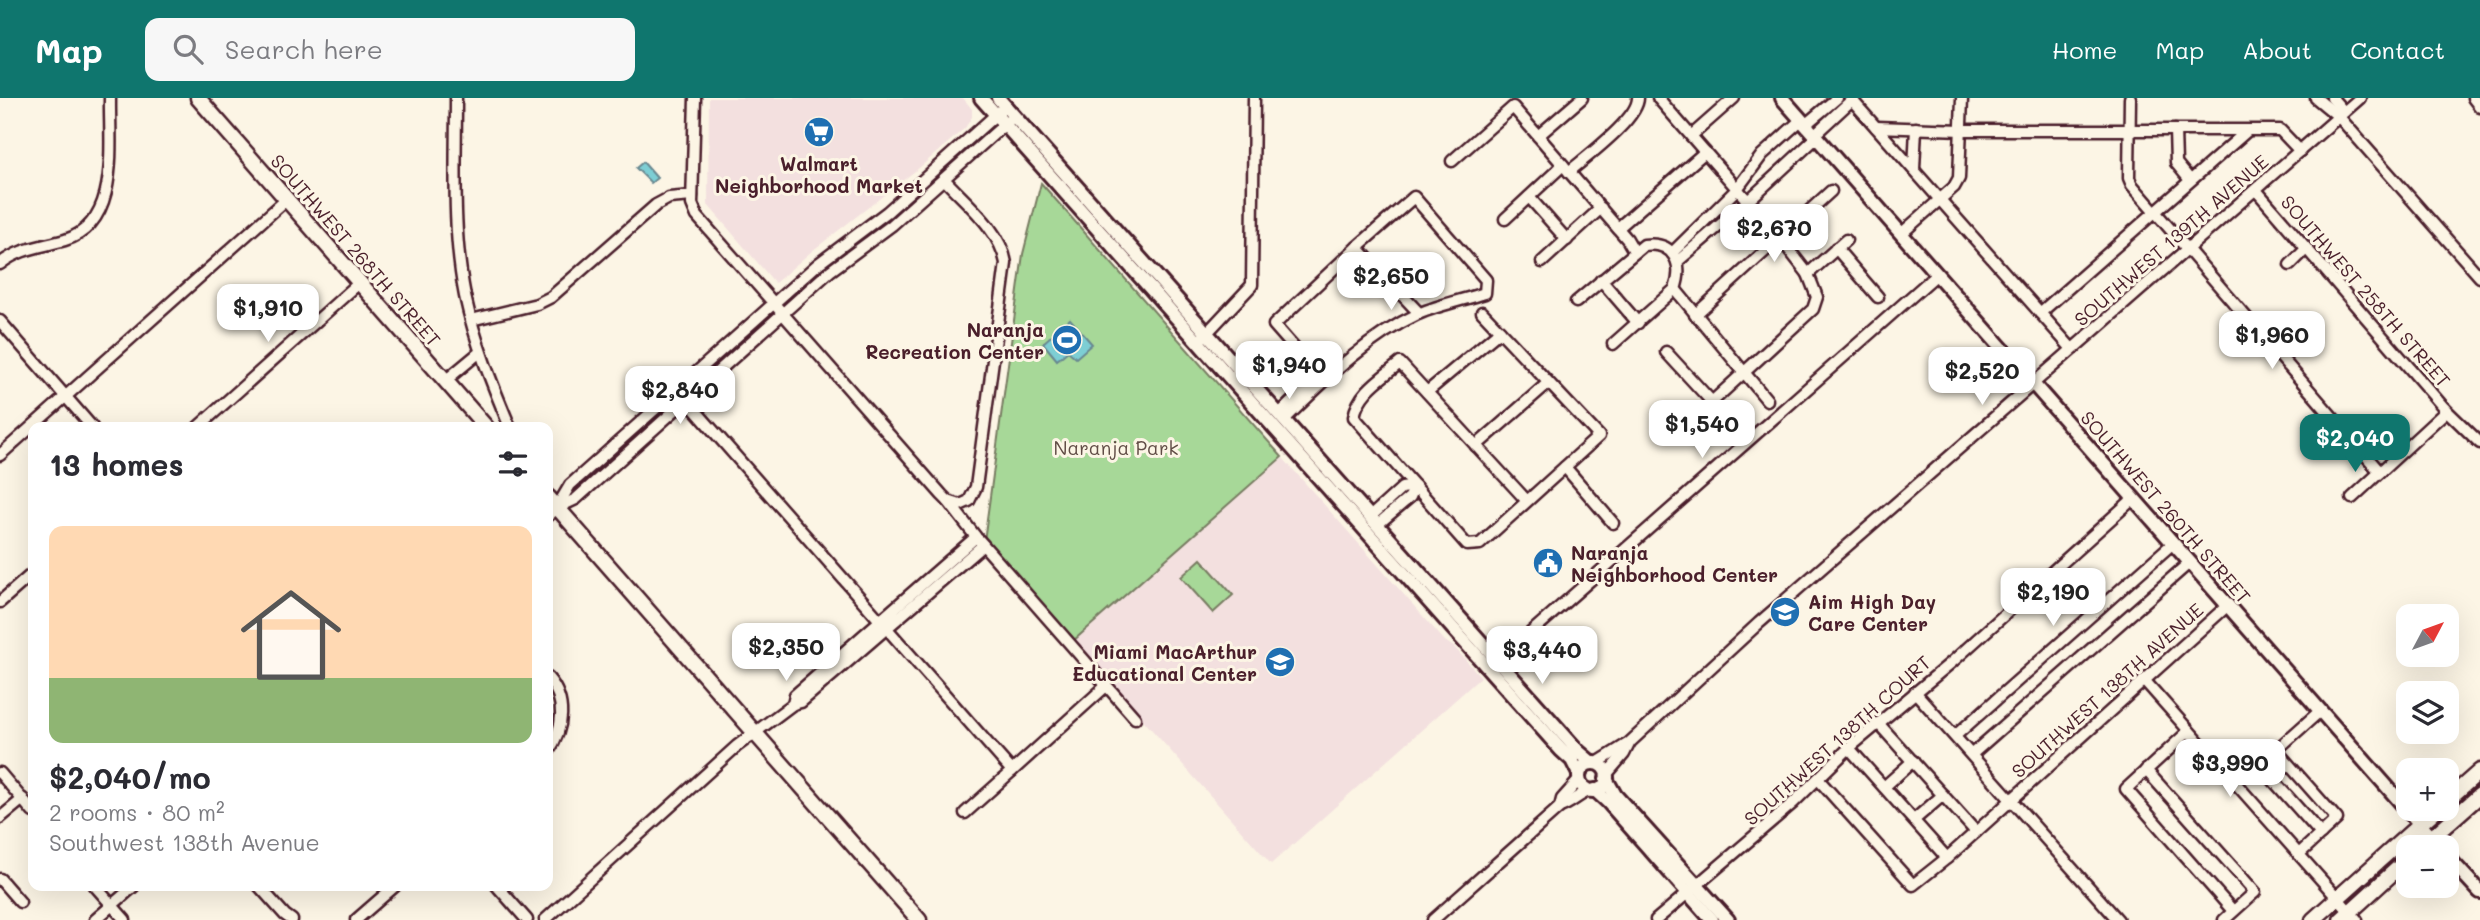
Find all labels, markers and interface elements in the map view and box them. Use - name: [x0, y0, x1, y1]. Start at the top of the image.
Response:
- search box: [145, 18, 635, 81]
- text: Map: [35, 28, 103, 71]
- icon: search: [169, 30, 207, 68]
- text: Search here: [225, 32, 383, 66]
- text: Home: [2052, 34, 2117, 65]
- text: Map: [2155, 34, 2204, 65]
- text: About: [2242, 34, 2312, 65]
- text: Contact: [2350, 34, 2445, 65]
- supermarket icon: Walmart Neighborhood Market: [802, 115, 836, 149]
- street label: SOUTHWEST 268TH STREET: [266, 149, 446, 351]
- street label: SOUTHWEST 139TH AVENUE: [2069, 149, 2273, 331]
- place label: Walmart Neighborhood Market: [715, 151, 923, 198]
- street label: SOUTHWEST 258TH STREET: [2276, 190, 2456, 392]
- pin: $2,670: [1717, 204, 1831, 264]
- text: $2,670: [1736, 212, 1812, 242]
- pin: $2,650: [1334, 252, 1448, 312]
- text: $2,650: [1353, 260, 1429, 290]
- pin: $1,910: [211, 285, 325, 344]
- text: $1,910: [233, 292, 303, 322]
- pin: $1,960: [2215, 312, 2329, 371]
- place label: Naranja Recreation Center: [865, 317, 1044, 364]
- text: $1,960: [2235, 319, 2309, 349]
- sports icon: Naranja Recreation Center: [1050, 323, 1084, 357]
- pin: $1,940: [1232, 342, 1346, 401]
- pin: $2,520: [1925, 348, 2039, 407]
- text: $1,940: [1252, 349, 1326, 379]
- text: $2,520: [1944, 355, 2020, 385]
- pin: $2,840: [623, 366, 737, 426]
- text: $2,840: [641, 374, 719, 404]
- pin: $1,540: [1645, 400, 1759, 460]
- street label: SOUTHWEST 260TH STREET: [2075, 405, 2257, 609]
- text: $1,540: [1665, 408, 1739, 438]
- pin: $2,040: [2298, 414, 2412, 474]
- text: $2,040: [2316, 422, 2394, 452]
- park label: Naranja Park: [1053, 435, 1179, 460]
- text: 13 homes: [49, 444, 184, 484]
- icon: filters: [494, 445, 532, 483]
- place label: Naranja Neighborhood Center: [1571, 540, 1778, 587]
- public building icon: Naranja Neighborhood Center: [1531, 546, 1565, 580]
- pin: $2,190: [1996, 568, 2110, 628]
- icon: home: [228, 572, 354, 698]
- text: $2,190: [2017, 576, 2089, 606]
- place label: Aim High Day Care Center: [1808, 589, 1936, 636]
- school or university icon: Aim High Day Care Center: [1768, 595, 1802, 629]
- street label: SOUTHWEST 138TH AVENUE: [2006, 597, 2208, 783]
- north arrow: [2396, 604, 2459, 667]
- map controls: [2396, 604, 2459, 898]
- pin: $2,350: [729, 624, 843, 683]
- pin: $3,440: [1485, 626, 1599, 686]
- text: $2,350: [748, 631, 824, 661]
- text: $3,440: [1502, 634, 1582, 664]
- place label: Miami MacArthur Educational Center: [1072, 639, 1257, 686]
- school or university icon: Miami MacArthur Educational Center: [1263, 645, 1297, 679]
- street label: SOUTHWEST 138TH COURT: [1738, 649, 1936, 831]
- button: layers: [2396, 681, 2459, 744]
- pin: $3,990: [2173, 740, 2287, 799]
- text: $3,990: [2191, 747, 2269, 777]
- text: $2,040/mo: [49, 757, 211, 797]
- button: +: [2396, 758, 2459, 821]
- text: 2 rooms · 80 m²: [49, 797, 225, 827]
- text: Southwest 138th Avenue: [49, 827, 320, 857]
- button: −: [2396, 835, 2459, 898]

